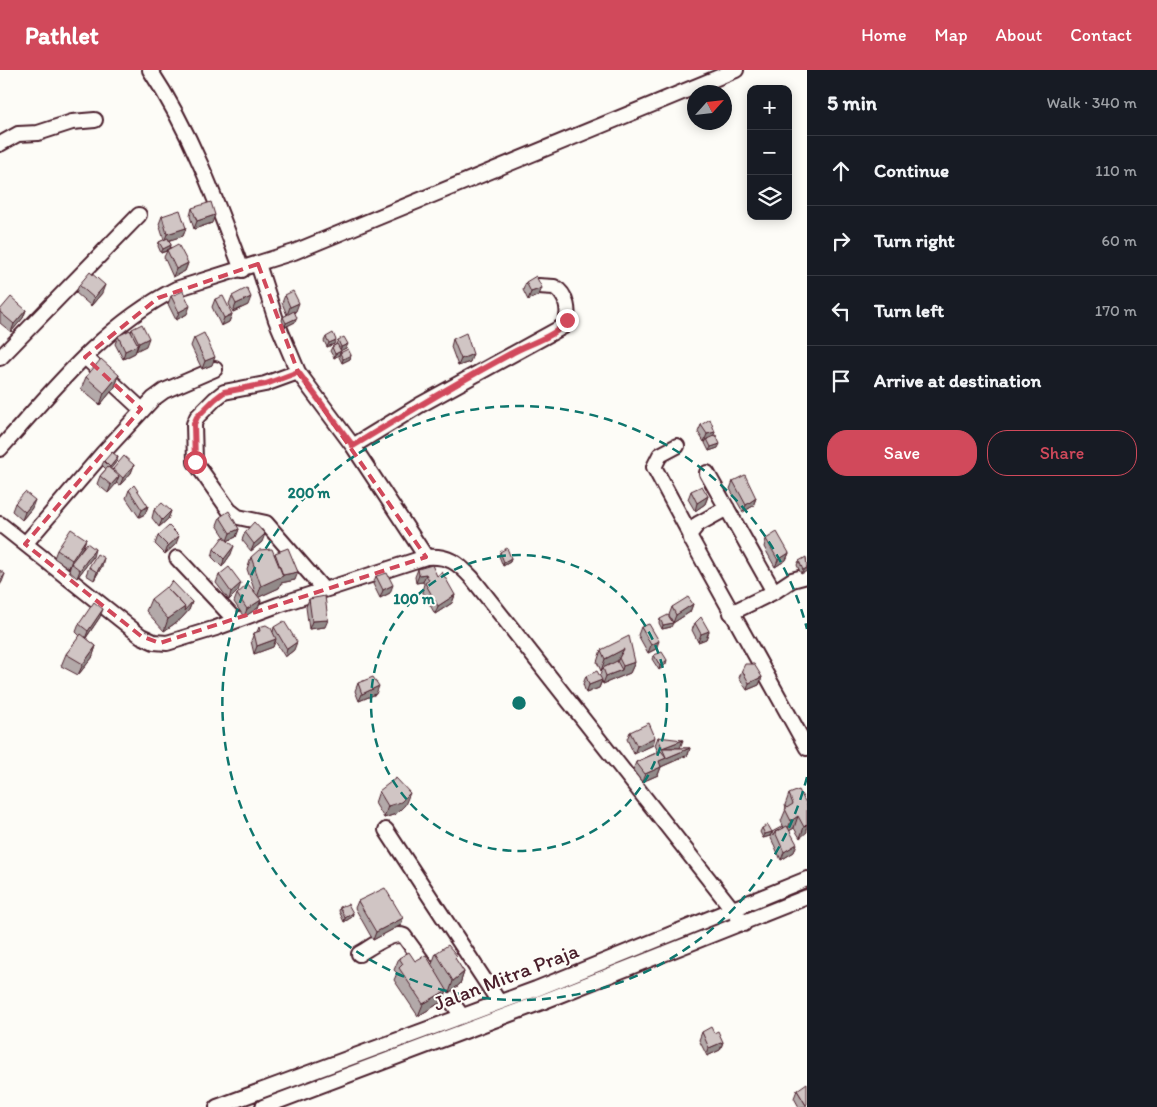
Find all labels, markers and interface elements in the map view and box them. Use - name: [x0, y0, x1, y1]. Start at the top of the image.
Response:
- text: Pathlet: [25, 21, 99, 50]
- text: Home: [861, 24, 907, 46]
- text: Map: [935, 24, 968, 46]
- text: About: [996, 24, 1042, 46]
- text: Contact: [1070, 24, 1132, 46]
- north arrow: [687, 85, 732, 130]
- map controls: [747, 85, 792, 220]
- button: +: [747, 85, 792, 130]
- text: 5 min: [827, 90, 877, 115]
- text: Walk · 340 m: [1047, 93, 1137, 112]
- button: −: [747, 130, 792, 175]
- icon: ahead: [827, 157, 855, 185]
- text: Continue: [874, 159, 949, 182]
- text: 110 m: [1095, 161, 1137, 180]
- button: layers: [747, 175, 792, 220]
- icon: right: [827, 227, 855, 255]
- text: Turn right: [874, 229, 955, 252]
- text: 60 m: [1102, 231, 1137, 250]
- icon: left: [827, 297, 855, 325]
- text: Turn left: [874, 299, 944, 322]
- text: 170 m: [1095, 301, 1137, 320]
- route end: [556, 309, 579, 332]
- icon: arrive: [827, 367, 855, 395]
- text: Arrive at destination: [874, 369, 1041, 392]
- button: Save: [827, 430, 977, 476]
- button: Share: [987, 430, 1137, 476]
- route start: [184, 451, 207, 474]
- text: 200 m: [288, 484, 331, 502]
- text: 100 m: [393, 590, 435, 608]
- centre of rings: [510, 694, 528, 712]
- street label: Jalan Mitra Praja: [430, 937, 582, 1016]

